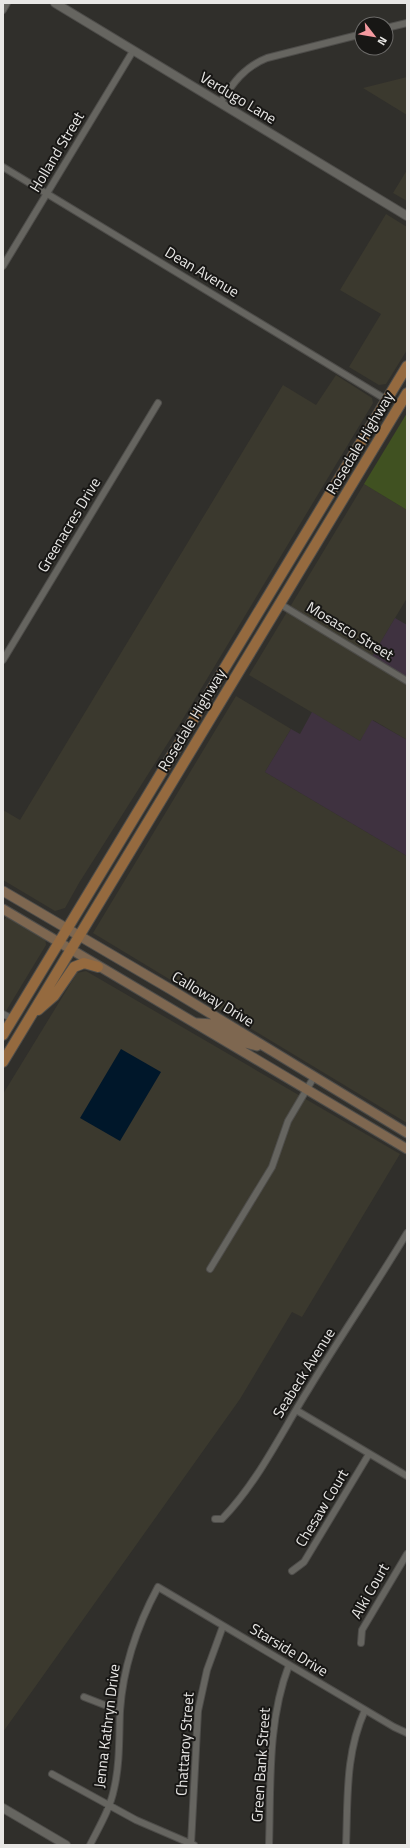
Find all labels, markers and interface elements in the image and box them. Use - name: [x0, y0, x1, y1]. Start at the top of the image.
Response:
- north arrow: [354, 16, 394, 56]
- text: N: [374, 34, 391, 49]
- street label: Verdugo Lane: [195, 66, 281, 130]
- street label: Holland Street: [23, 106, 90, 196]
- street label: Dean Avenue: [161, 240, 244, 303]
- street label: Rosedale Highway: [320, 387, 399, 499]
- street label: Greenacres Drive: [31, 473, 106, 577]
- street label: Mosasco Street: [302, 595, 399, 666]
- street label: Rosedale Highway: [152, 664, 231, 776]
- street label: Calloway Drive: [168, 965, 259, 1032]
- street label: Seabeck Avenue: [267, 1323, 341, 1422]
- street label: Chesaw Court: [289, 1464, 354, 1551]
- street label: Alki Court: [344, 1558, 395, 1623]
- street label: Starside Drive: [246, 1617, 333, 1682]
- street label: Jenna Kathryn Drive: [87, 1663, 126, 1789]
- street label: Chattaroy Street: [169, 1691, 200, 1797]
- street label: Green Bank Street: [245, 1706, 276, 1823]

